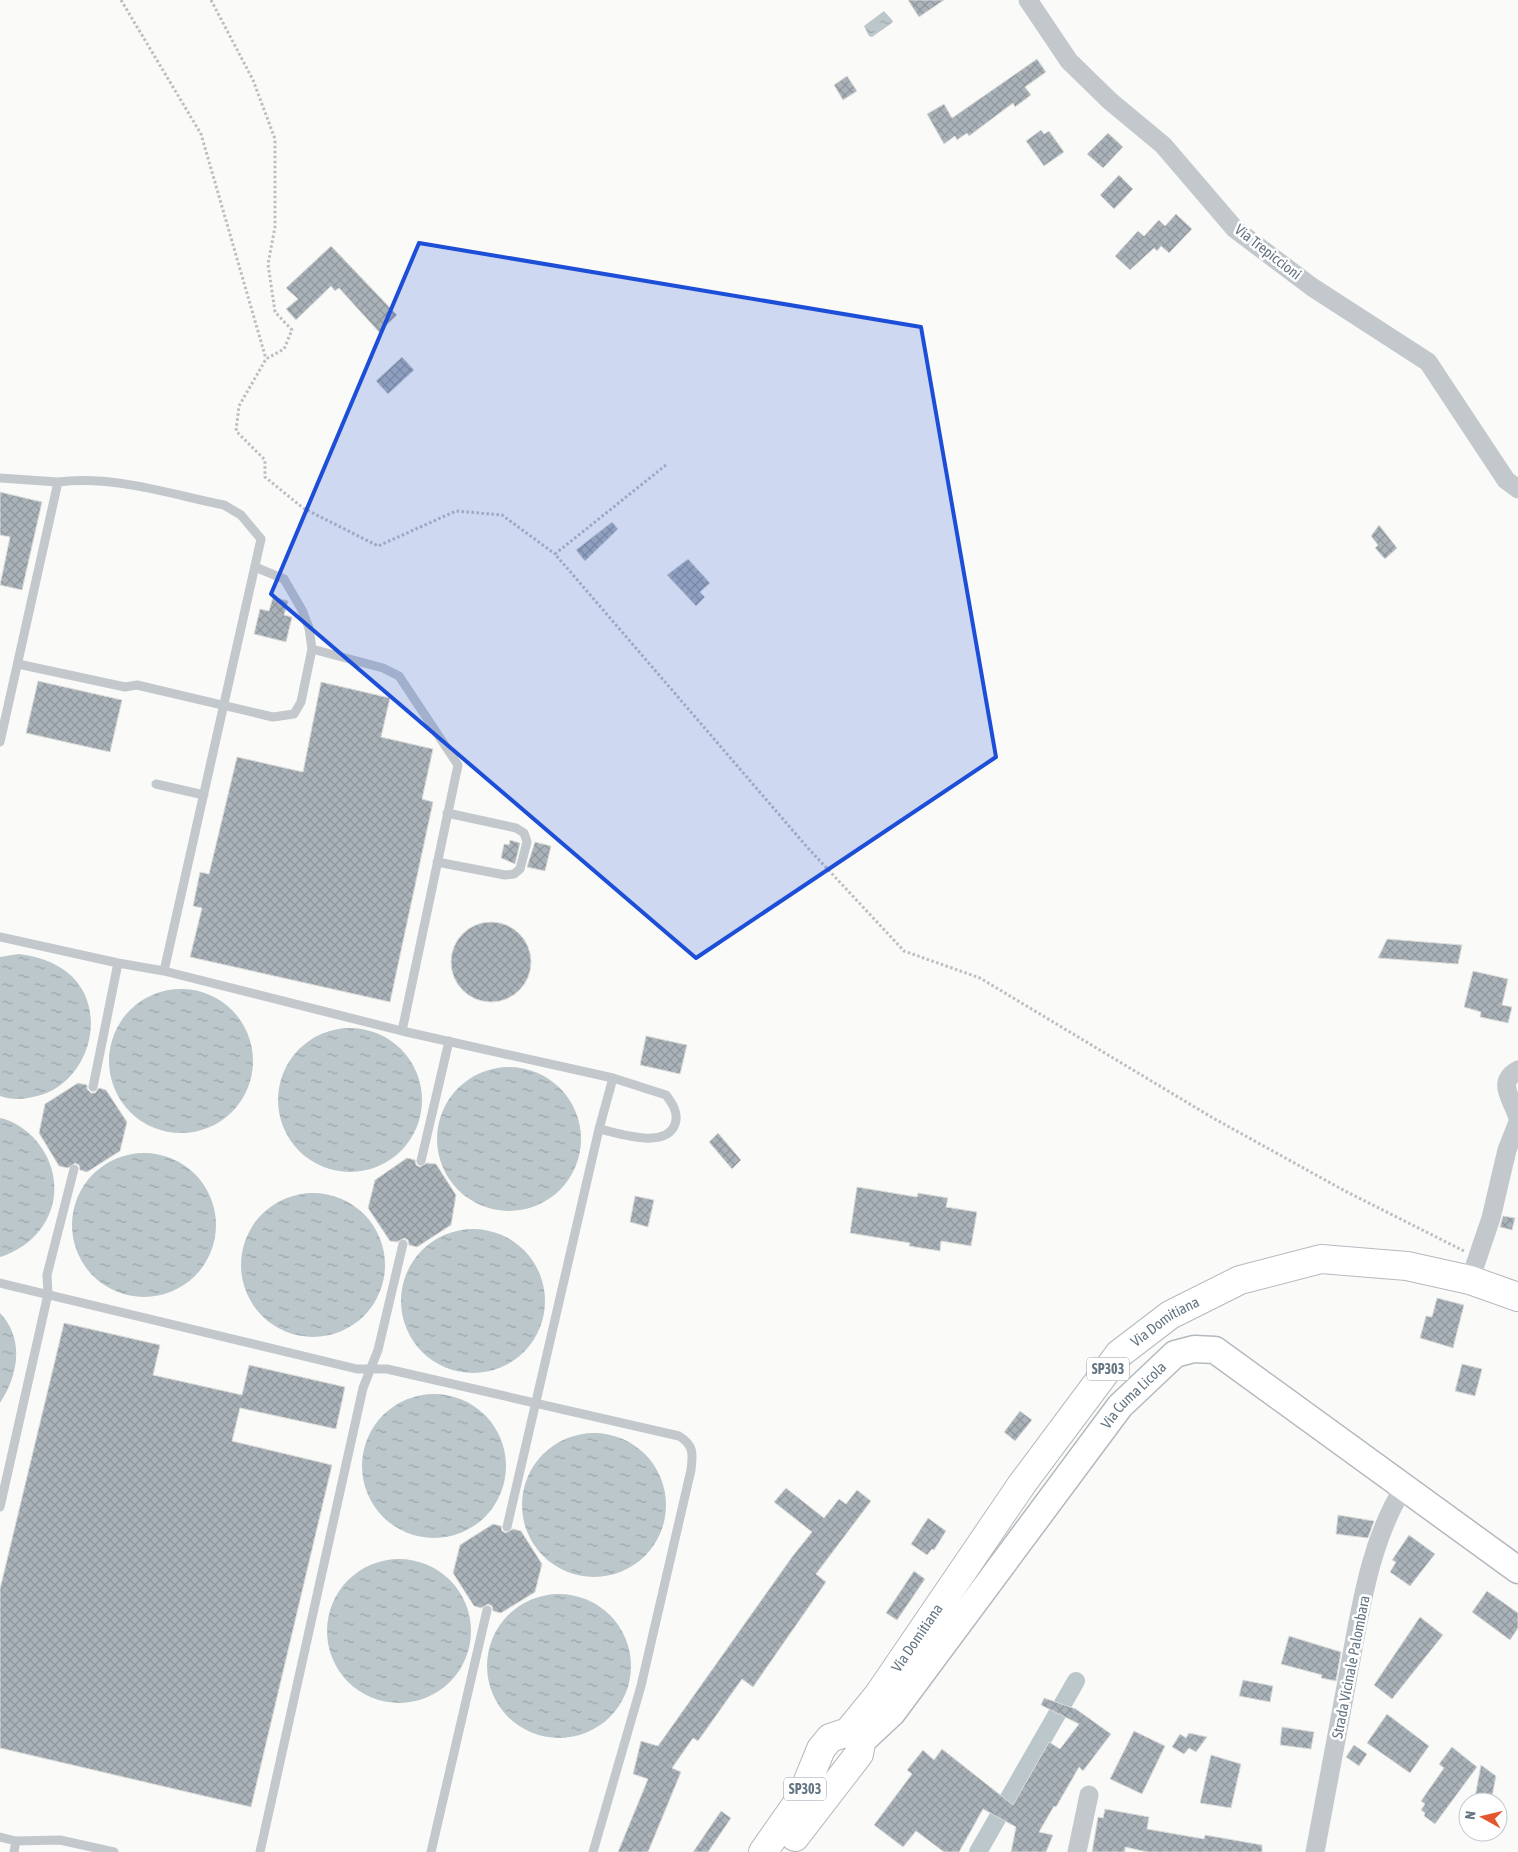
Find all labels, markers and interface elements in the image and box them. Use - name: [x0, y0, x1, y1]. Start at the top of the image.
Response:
- street label: Via Trepiccioni: [1232, 220, 1305, 283]
- street label: Via Domitiana: [1127, 1293, 1202, 1350]
- road number: SP303: [1087, 1358, 1129, 1380]
- street label: Via Cuma Licola: [1097, 1358, 1169, 1432]
- street label: Strada Vicinale Palombara: [1328, 1594, 1373, 1740]
- street label: Via Domitiana: [888, 1600, 946, 1675]
- road number: SP303: [784, 1778, 826, 1800]
- north arrow: [1458, 1792, 1508, 1842]
- text: N: [1462, 1810, 1479, 1820]

